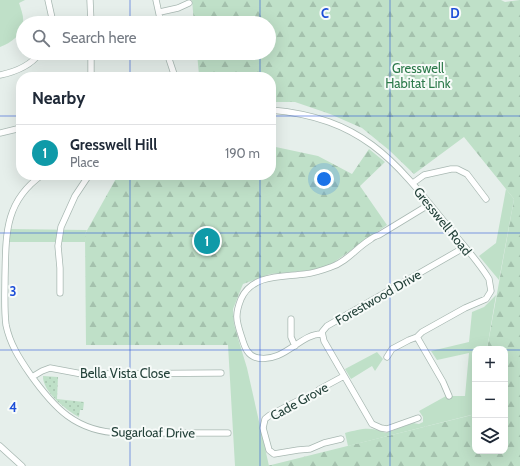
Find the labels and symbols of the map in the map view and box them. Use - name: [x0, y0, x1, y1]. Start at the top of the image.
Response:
- text: C: [321, 5, 329, 21]
- text: D: [450, 5, 460, 21]
- park label: Gresswell Habitat Link: [385, 60, 451, 91]
- your location: [314, 169, 334, 189]
- street label: Gresswell Road: [411, 184, 475, 258]
- pin: 1: [194, 226, 220, 256]
- street label: Forestwood Drive: [332, 266, 424, 328]
- text: 3: [9, 283, 17, 299]
- street label: Bella Vista Close: [80, 365, 170, 381]
- street label: Cade Grove: [267, 378, 331, 423]
- text: 4: [9, 399, 17, 415]
- street label: Sugarloaf Drive: [111, 423, 195, 441]

